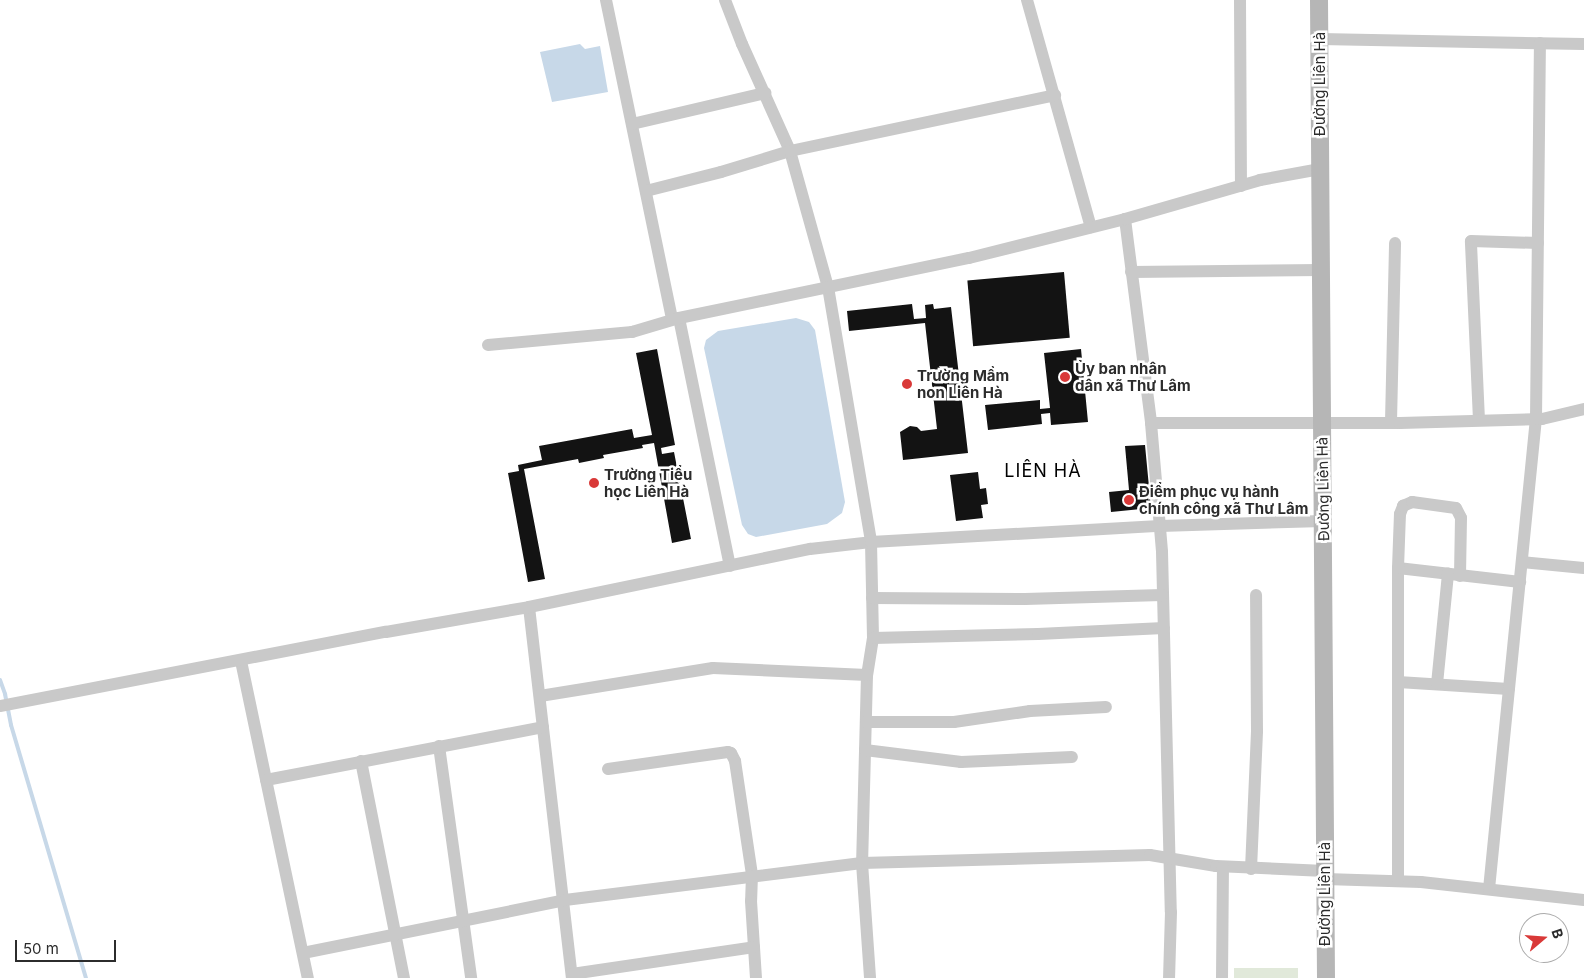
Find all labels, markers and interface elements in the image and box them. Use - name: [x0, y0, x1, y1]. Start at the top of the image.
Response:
- street label: Đường Liên Hà: [1311, 32, 1329, 136]
- place label: Ủy ban nhân dân xã Thư Lâm: [1075, 359, 1191, 394]
- place label: Trường Mầm non Liên Hà: [917, 366, 1009, 401]
- marker: Ủy ban nhân dân xã Thư Lâm: [1059, 371, 1071, 383]
- marker: Trường Mầm non Liên Hà: [901, 378, 913, 390]
- street label: Đường Liên Hà: [1313, 437, 1333, 541]
- district label: LIÊN HÀ: [1003, 460, 1083, 482]
- place label: Trường Tiểu học Liên Hà: [604, 465, 692, 500]
- marker: Trường Tiểu học Liên Hà: [588, 477, 600, 489]
- place label: Điểm phục vụ hành chính công xã Thư Lâm: [1139, 482, 1308, 517]
- marker: Điểm phục vụ hành chính công xã Thư Lâm: [1123, 494, 1135, 506]
- street label: Đường Liên Hà: [1316, 842, 1334, 946]
- north arrow: [1519, 913, 1569, 963]
- text: B: [1548, 926, 1567, 941]
- scale bar: [18, 930, 119, 962]
- text: 50 m: [23, 939, 59, 958]

